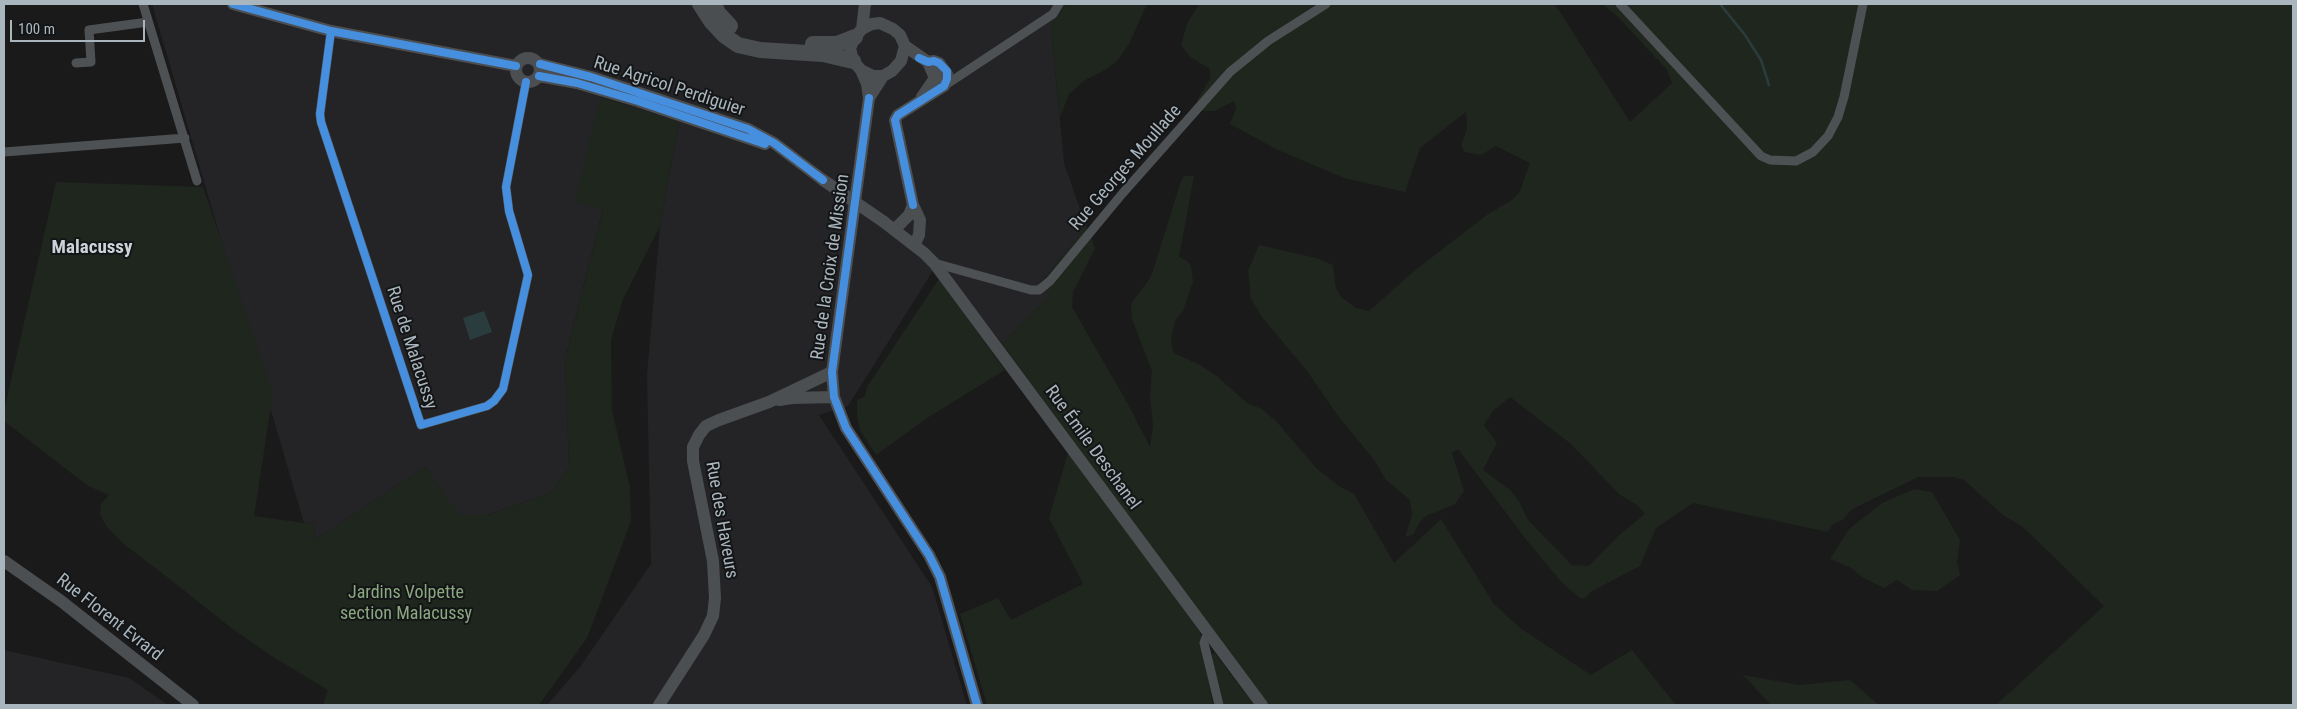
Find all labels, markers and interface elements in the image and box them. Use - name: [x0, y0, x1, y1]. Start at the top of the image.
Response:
- scale bar: [12, 10, 148, 42]
- text: 100 m: [18, 20, 55, 38]
- street label: Rue Agricol Perdiguier: [591, 52, 747, 122]
- street label: Rue Georges Moullade: [1066, 101, 1186, 235]
- street label: Rue de la Croix de Mission: [807, 173, 855, 361]
- district label: Malacussy: [52, 237, 132, 259]
- street label: Rue de Malacussy: [381, 284, 441, 412]
- street label: Rue Émile Deschanel: [1040, 382, 1144, 514]
- street label: Rue des Haveurs: [700, 460, 742, 580]
- street label: Rue Florent Evrard: [52, 570, 166, 666]
- park label: Jardins Volpette section Malacussy: [340, 582, 472, 624]

